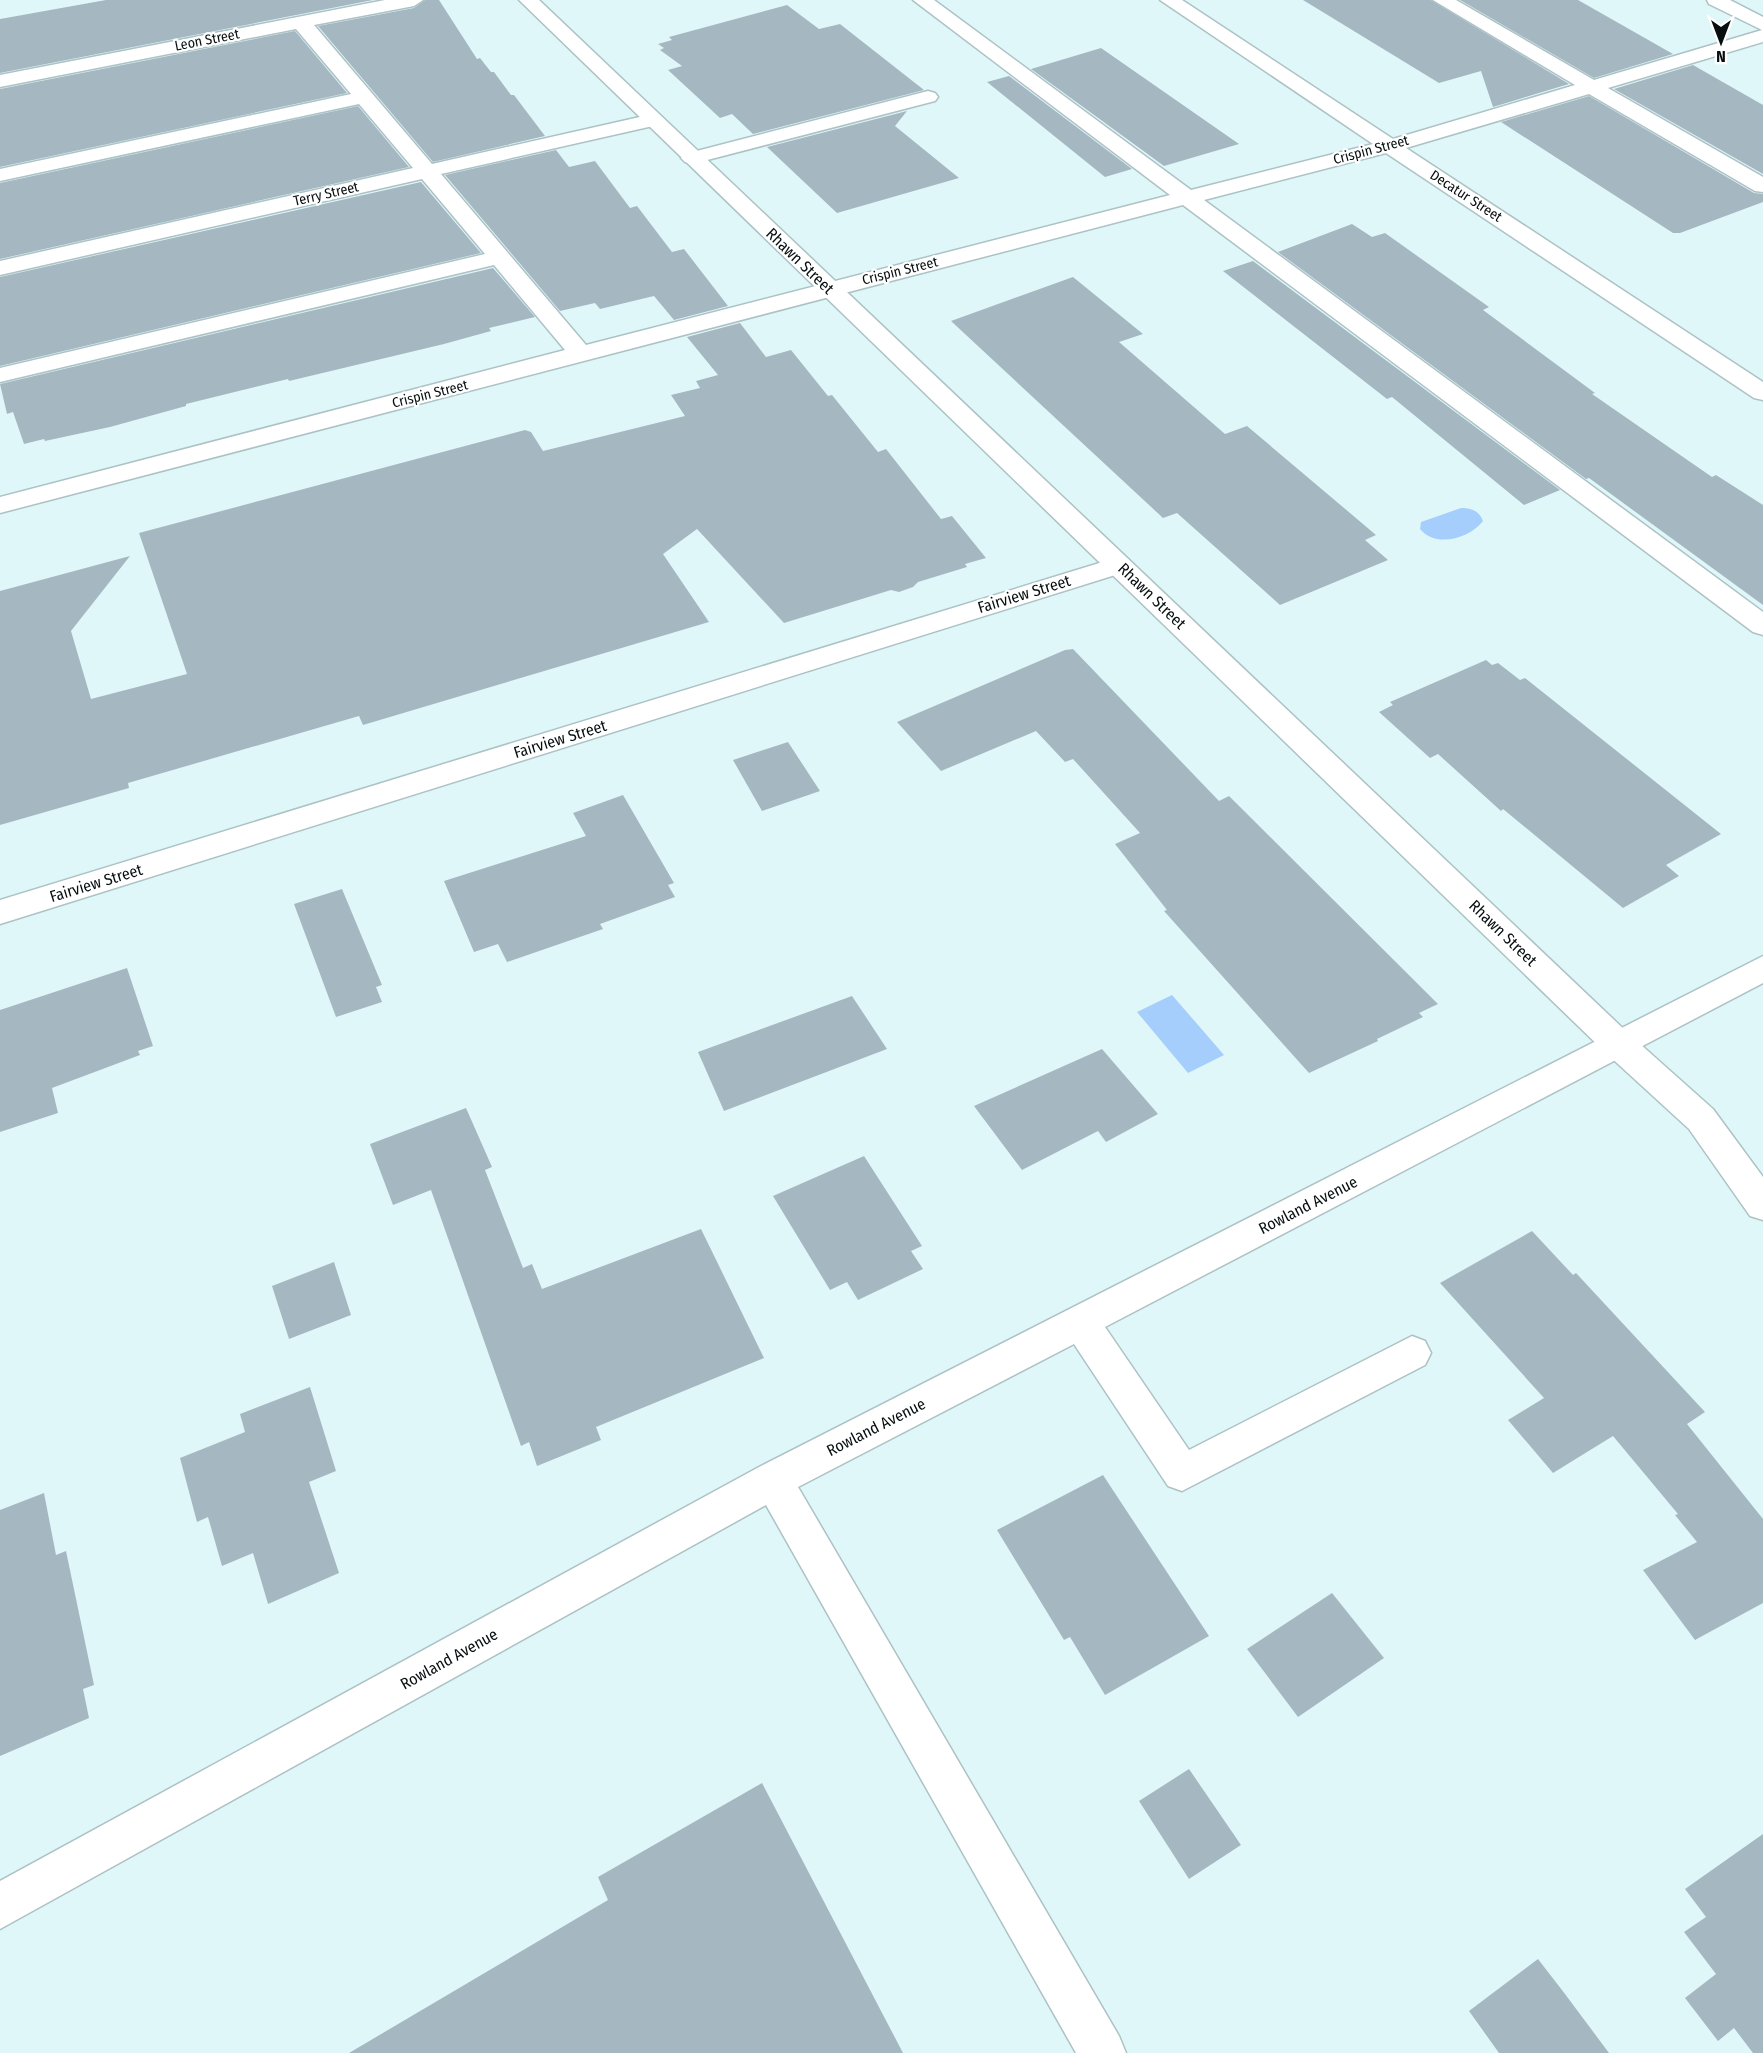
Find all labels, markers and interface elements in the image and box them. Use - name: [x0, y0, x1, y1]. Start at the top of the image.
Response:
- north arrow: [1691, 12, 1751, 72]
- street label: Leon Street: [173, 25, 241, 55]
- text: N: [1716, 47, 1726, 66]
- street label: Crispin Street: [1331, 132, 1411, 168]
- street label: Decatur Street: [1427, 166, 1505, 226]
- street label: Terry Street: [292, 178, 361, 210]
- street label: Rhawn Street: [762, 224, 838, 299]
- street label: Crispin Street: [860, 253, 940, 289]
- street label: Crispin Street: [390, 376, 470, 412]
- street label: Rhawn Street: [1114, 559, 1190, 634]
- street label: Fairview Street: [975, 571, 1073, 617]
- street label: Fairview Street: [511, 716, 609, 762]
- street label: Fairview Street: [47, 860, 145, 906]
- street label: Rhawn Street: [1465, 896, 1541, 971]
- street label: Rowland Avenue: [1255, 1172, 1361, 1238]
- street label: Rowland Avenue: [823, 1394, 929, 1460]
- street label: Rowland Avenue: [397, 1624, 501, 1694]

